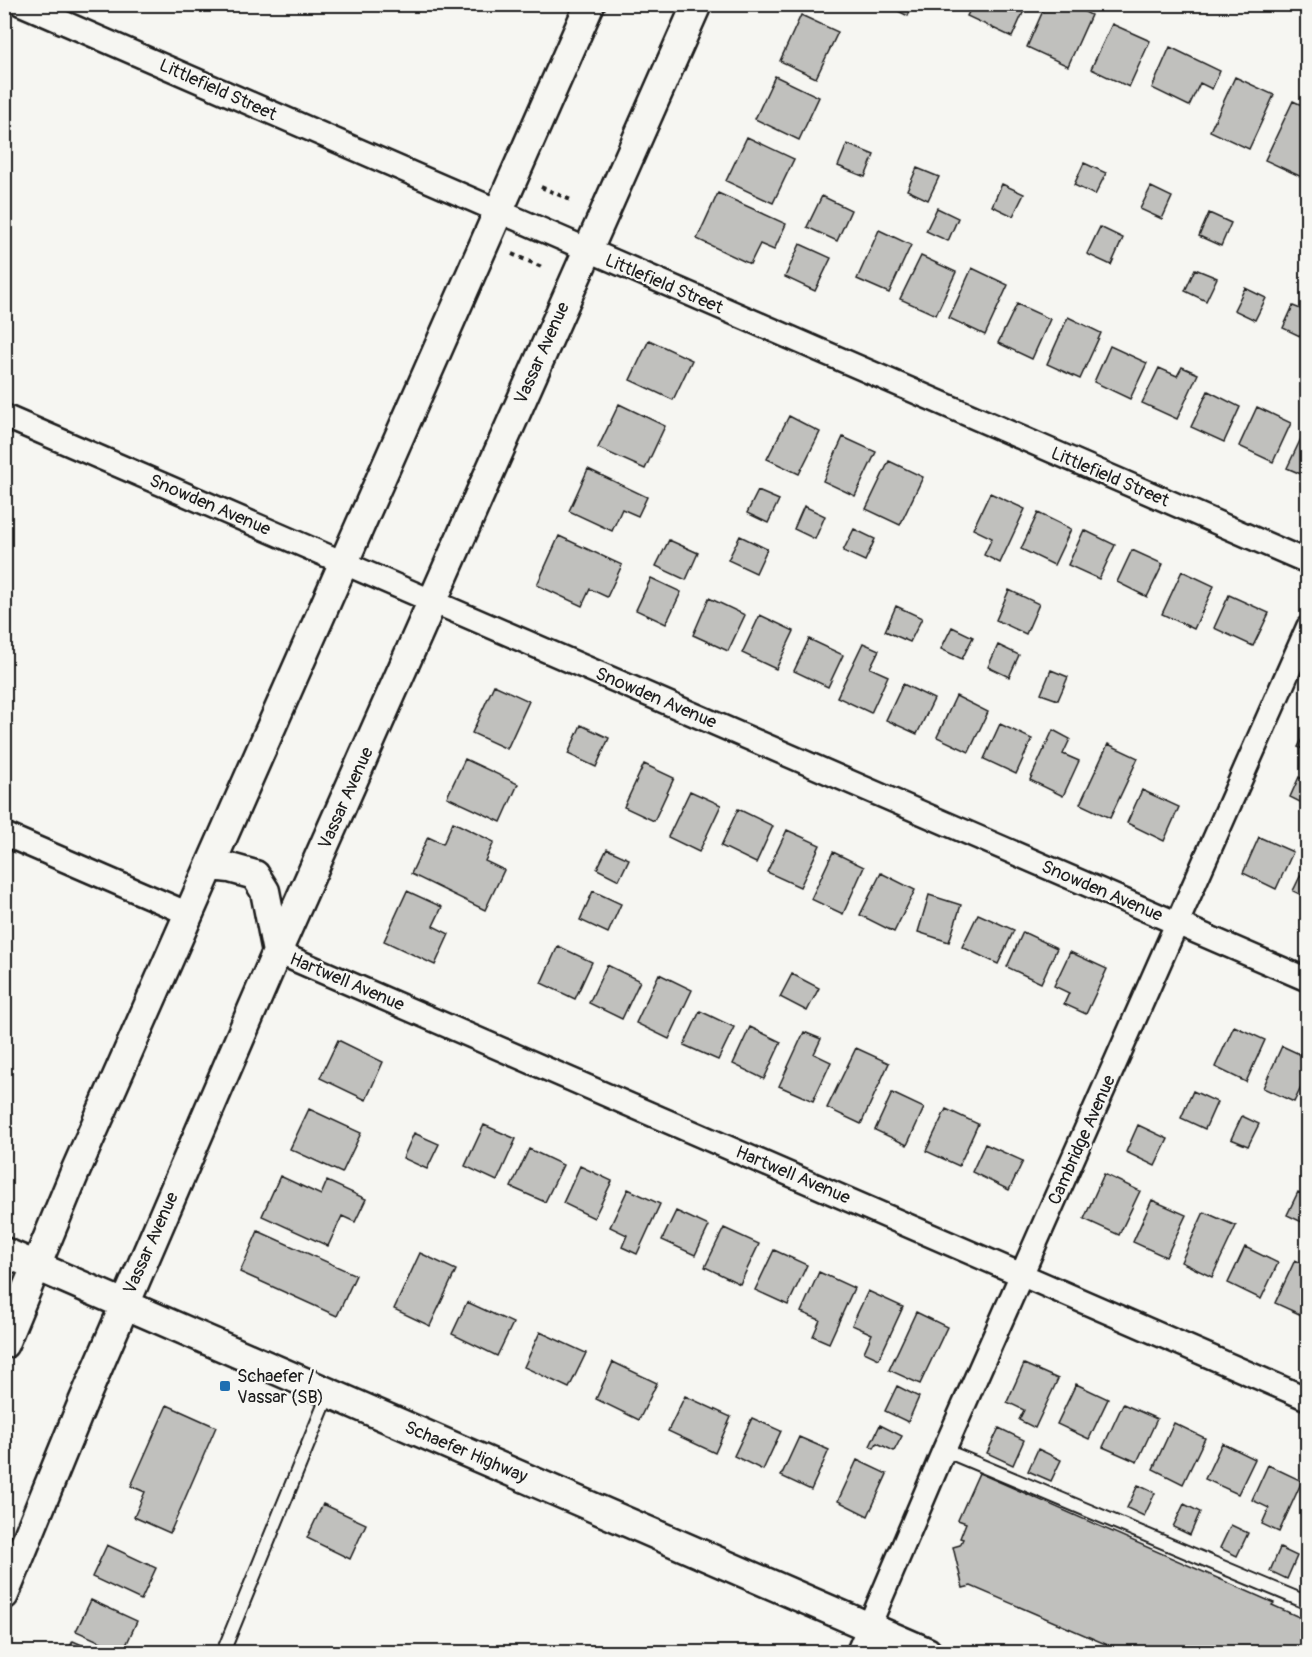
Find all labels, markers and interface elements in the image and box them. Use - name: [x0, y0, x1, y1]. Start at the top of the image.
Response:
- street label: Littlefield Street: [156, 54, 281, 126]
- street label: Littlefield Street: [601, 249, 727, 320]
- street label: Vassar Avenue: [509, 298, 575, 408]
- street label: Littlefield Street: [1047, 442, 1173, 513]
- street label: Snowden Avenue: [146, 469, 274, 541]
- street label: Snowden Avenue: [592, 662, 720, 734]
- street label: Vassar Avenue: [313, 743, 379, 853]
- street label: Snowden Avenue: [1038, 855, 1166, 927]
- street label: Hartwell Avenue: [286, 948, 408, 1017]
- street label: Cambridge Avenue: [1043, 1071, 1121, 1209]
- street label: Hartwell Avenue: [732, 1141, 854, 1210]
- street label: Vassar Avenue: [118, 1188, 184, 1298]
- place label: Schaefer / Vassar (SB): [237, 1365, 324, 1409]
- marker: Schaefer / Vassar (SB): [218, 1379, 232, 1393]
- street label: Schaefer Highway: [401, 1416, 531, 1488]

